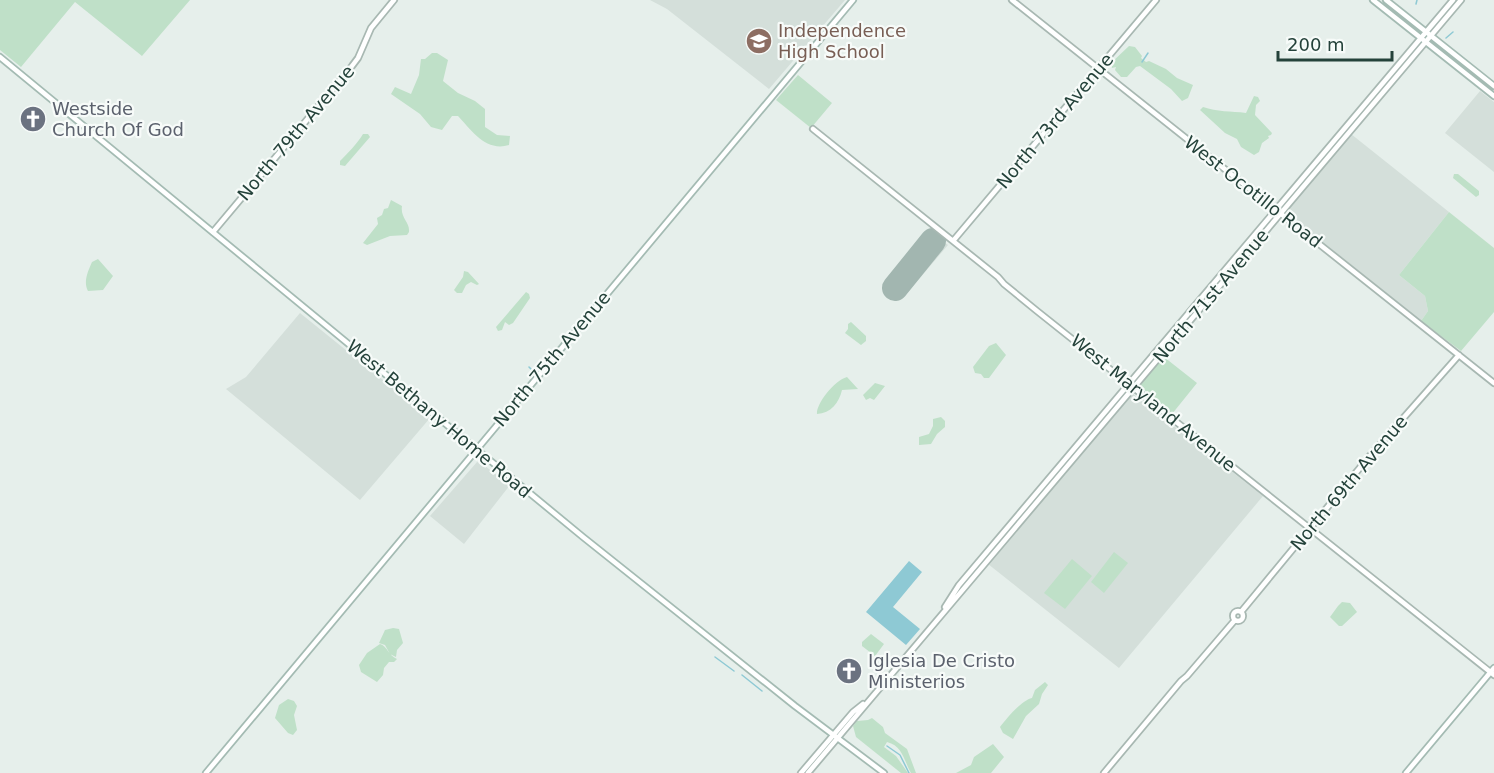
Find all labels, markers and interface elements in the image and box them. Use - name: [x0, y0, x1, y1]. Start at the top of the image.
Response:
- place label: Independence High School: [778, 20, 906, 62]
- scale bar: [1278, 24, 1392, 62]
- school or university icon: Independence High School: [744, 26, 774, 56]
- text: 200 m: [1287, 34, 1345, 55]
- street label: North 73rd Avenue: [992, 49, 1117, 193]
- street label: North 79th Avenue: [233, 61, 358, 205]
- place label: Westside Church Of God: [52, 98, 184, 140]
- church icon: Westside Church Of God: [18, 104, 48, 134]
- street label: West Ocotillo Road: [1180, 131, 1326, 252]
- street label: North 71st Avenue: [1149, 225, 1273, 367]
- street label: North 75th Avenue: [489, 287, 614, 431]
- street label: West Maryland Avenue: [1067, 330, 1240, 476]
- street label: West Bethany Home Road: [343, 335, 536, 502]
- street label: North 69th Avenue: [1286, 411, 1411, 555]
- place label: Iglesia De Cristo Ministerios: [868, 650, 1015, 692]
- church icon: Iglesia De Cristo Ministerios: [834, 656, 864, 686]

